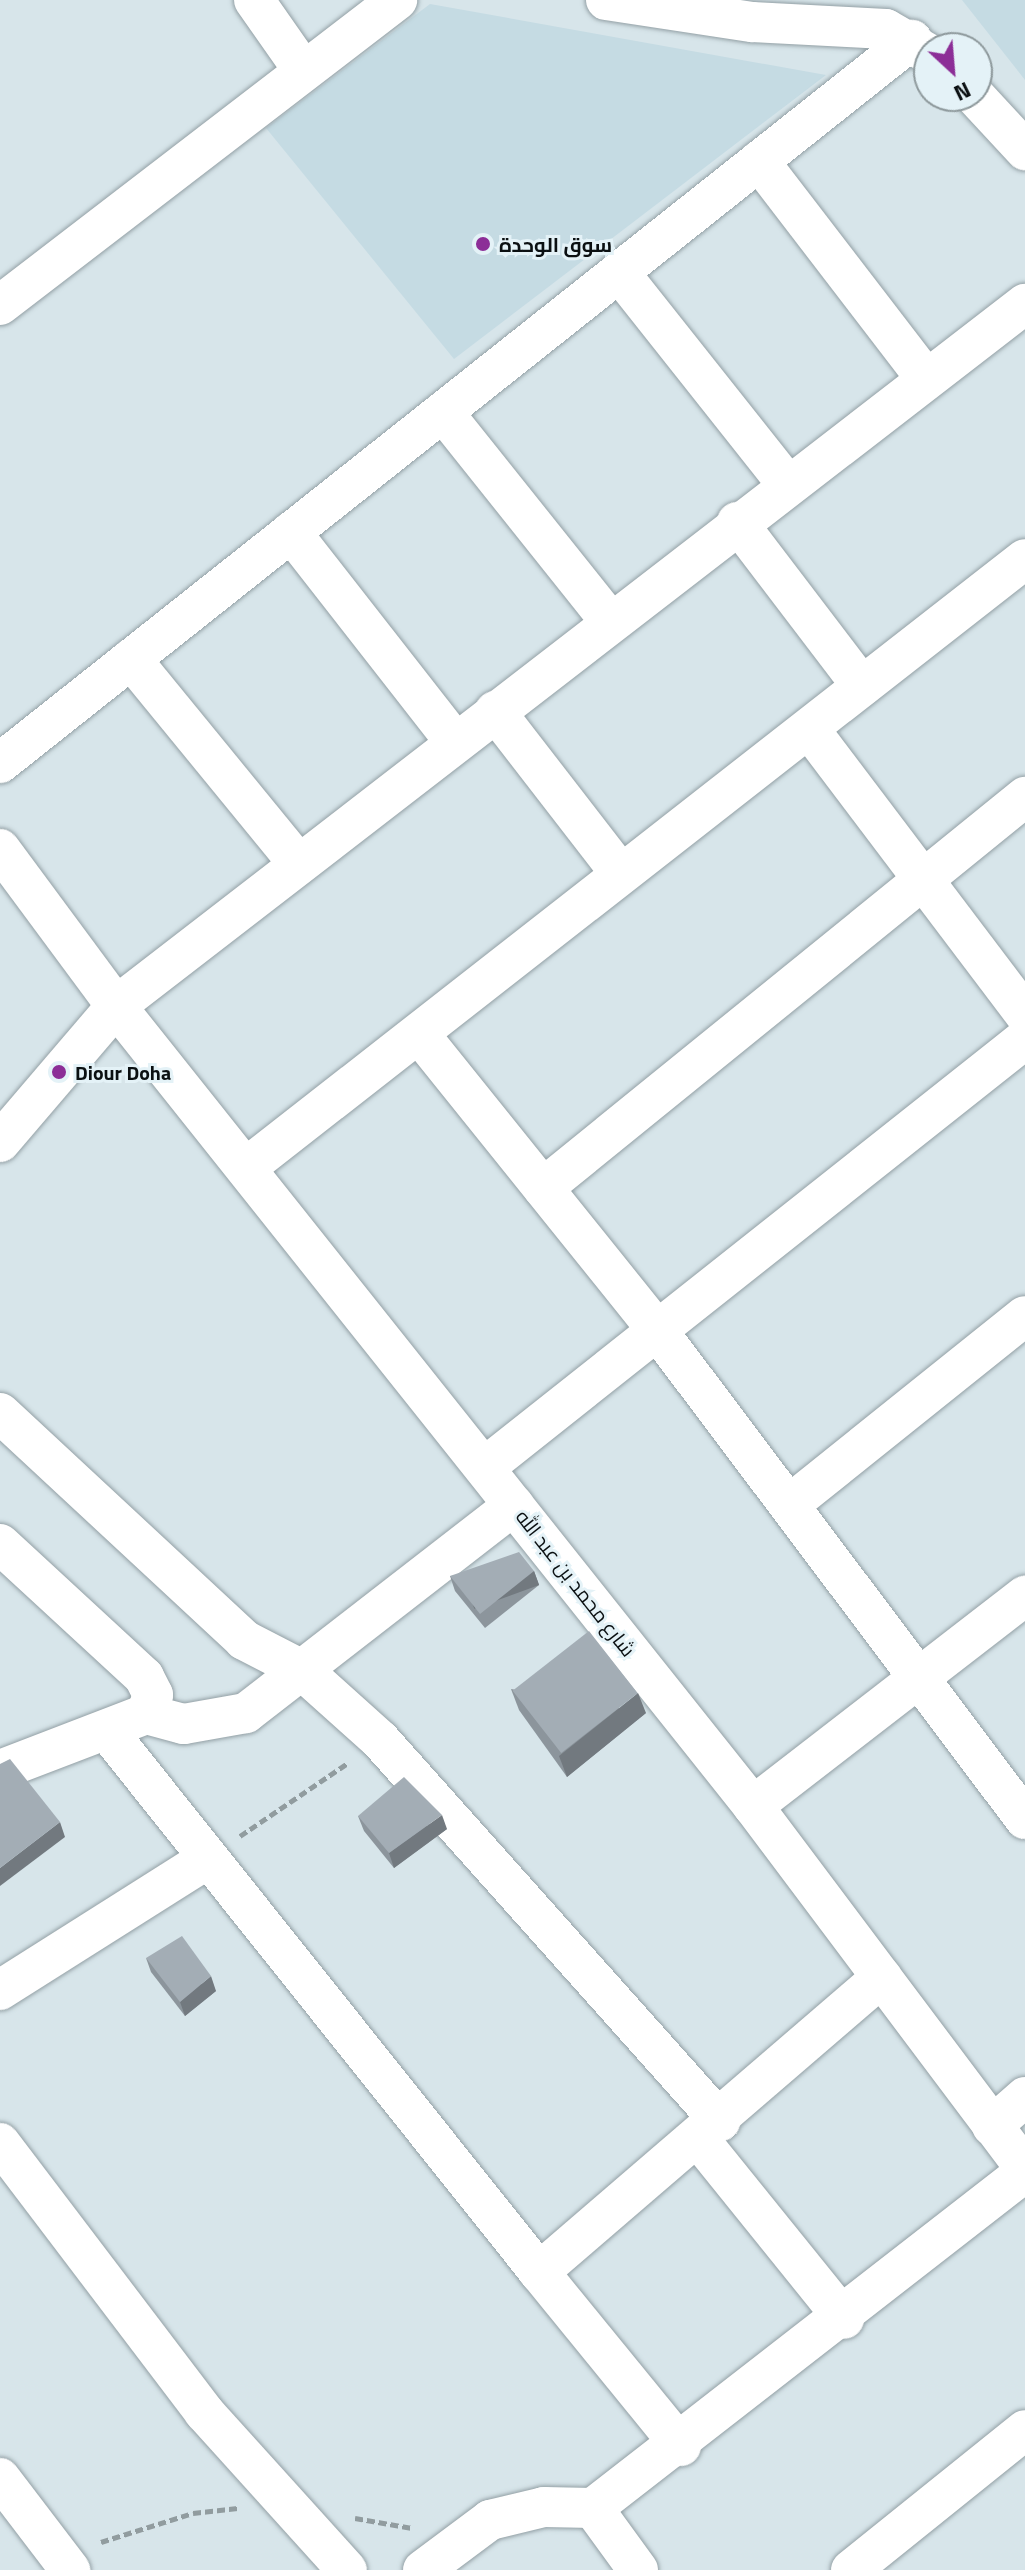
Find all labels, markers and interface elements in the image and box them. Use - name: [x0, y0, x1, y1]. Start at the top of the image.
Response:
- north arrow: [913, 32, 993, 112]
- text: N: [948, 73, 977, 110]
- place label: سوق الوحدة: [499, 232, 612, 256]
- marker: سوق الوحدة: [474, 235, 492, 253]
- place label: Diour Doha: [75, 1060, 171, 1084]
- marker: Diour Doha: [50, 1063, 68, 1081]
- street label: شارع محمد بن عبد الله: [511, 1505, 641, 1661]

